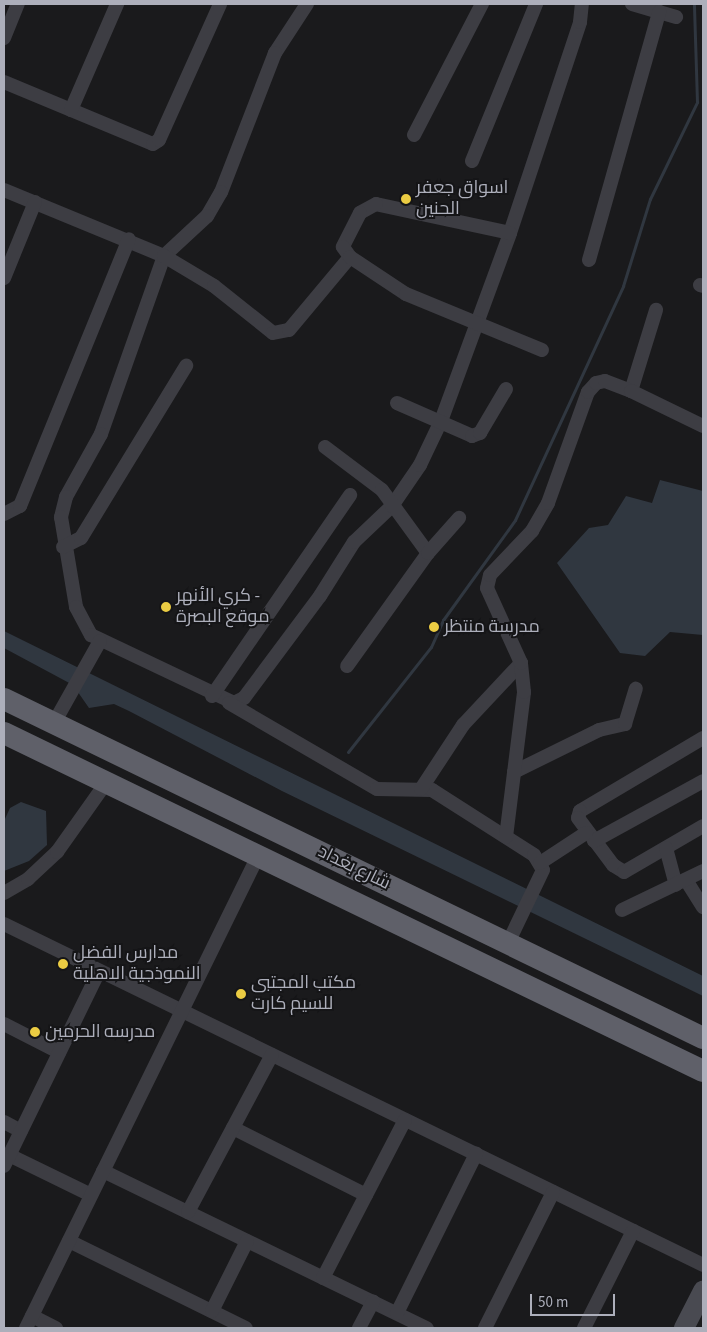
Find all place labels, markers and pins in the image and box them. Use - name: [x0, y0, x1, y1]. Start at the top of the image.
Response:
- place label: اسواق جعفر الحنين: [416, 178, 508, 220]
- marker: اسواق جعفر الحنين: [400, 193, 412, 205]
- place label: كري الأنهر - موقع البصرة: [176, 586, 270, 628]
- marker: كري الأنهر - موقع البصرة: [160, 601, 172, 613]
- place label: مدرسة منتظر: [444, 616, 540, 638]
- marker: مدرسة منتظر: [428, 621, 440, 633]
- place label: مدارس الفضل النموذجية الاهلية: [73, 943, 201, 986]
- marker: مدارس الفضل النموذجية الاهلية: [57, 958, 69, 970]
- place label: مكتب المجتبى للسيم كارت: [251, 973, 356, 1016]
- marker: مكتب المجتبى للسيم كارت: [235, 988, 247, 1000]
- place label: مدرسه الحرمين: [45, 1021, 155, 1043]
- marker: مدرسه الحرمين: [29, 1026, 41, 1038]

